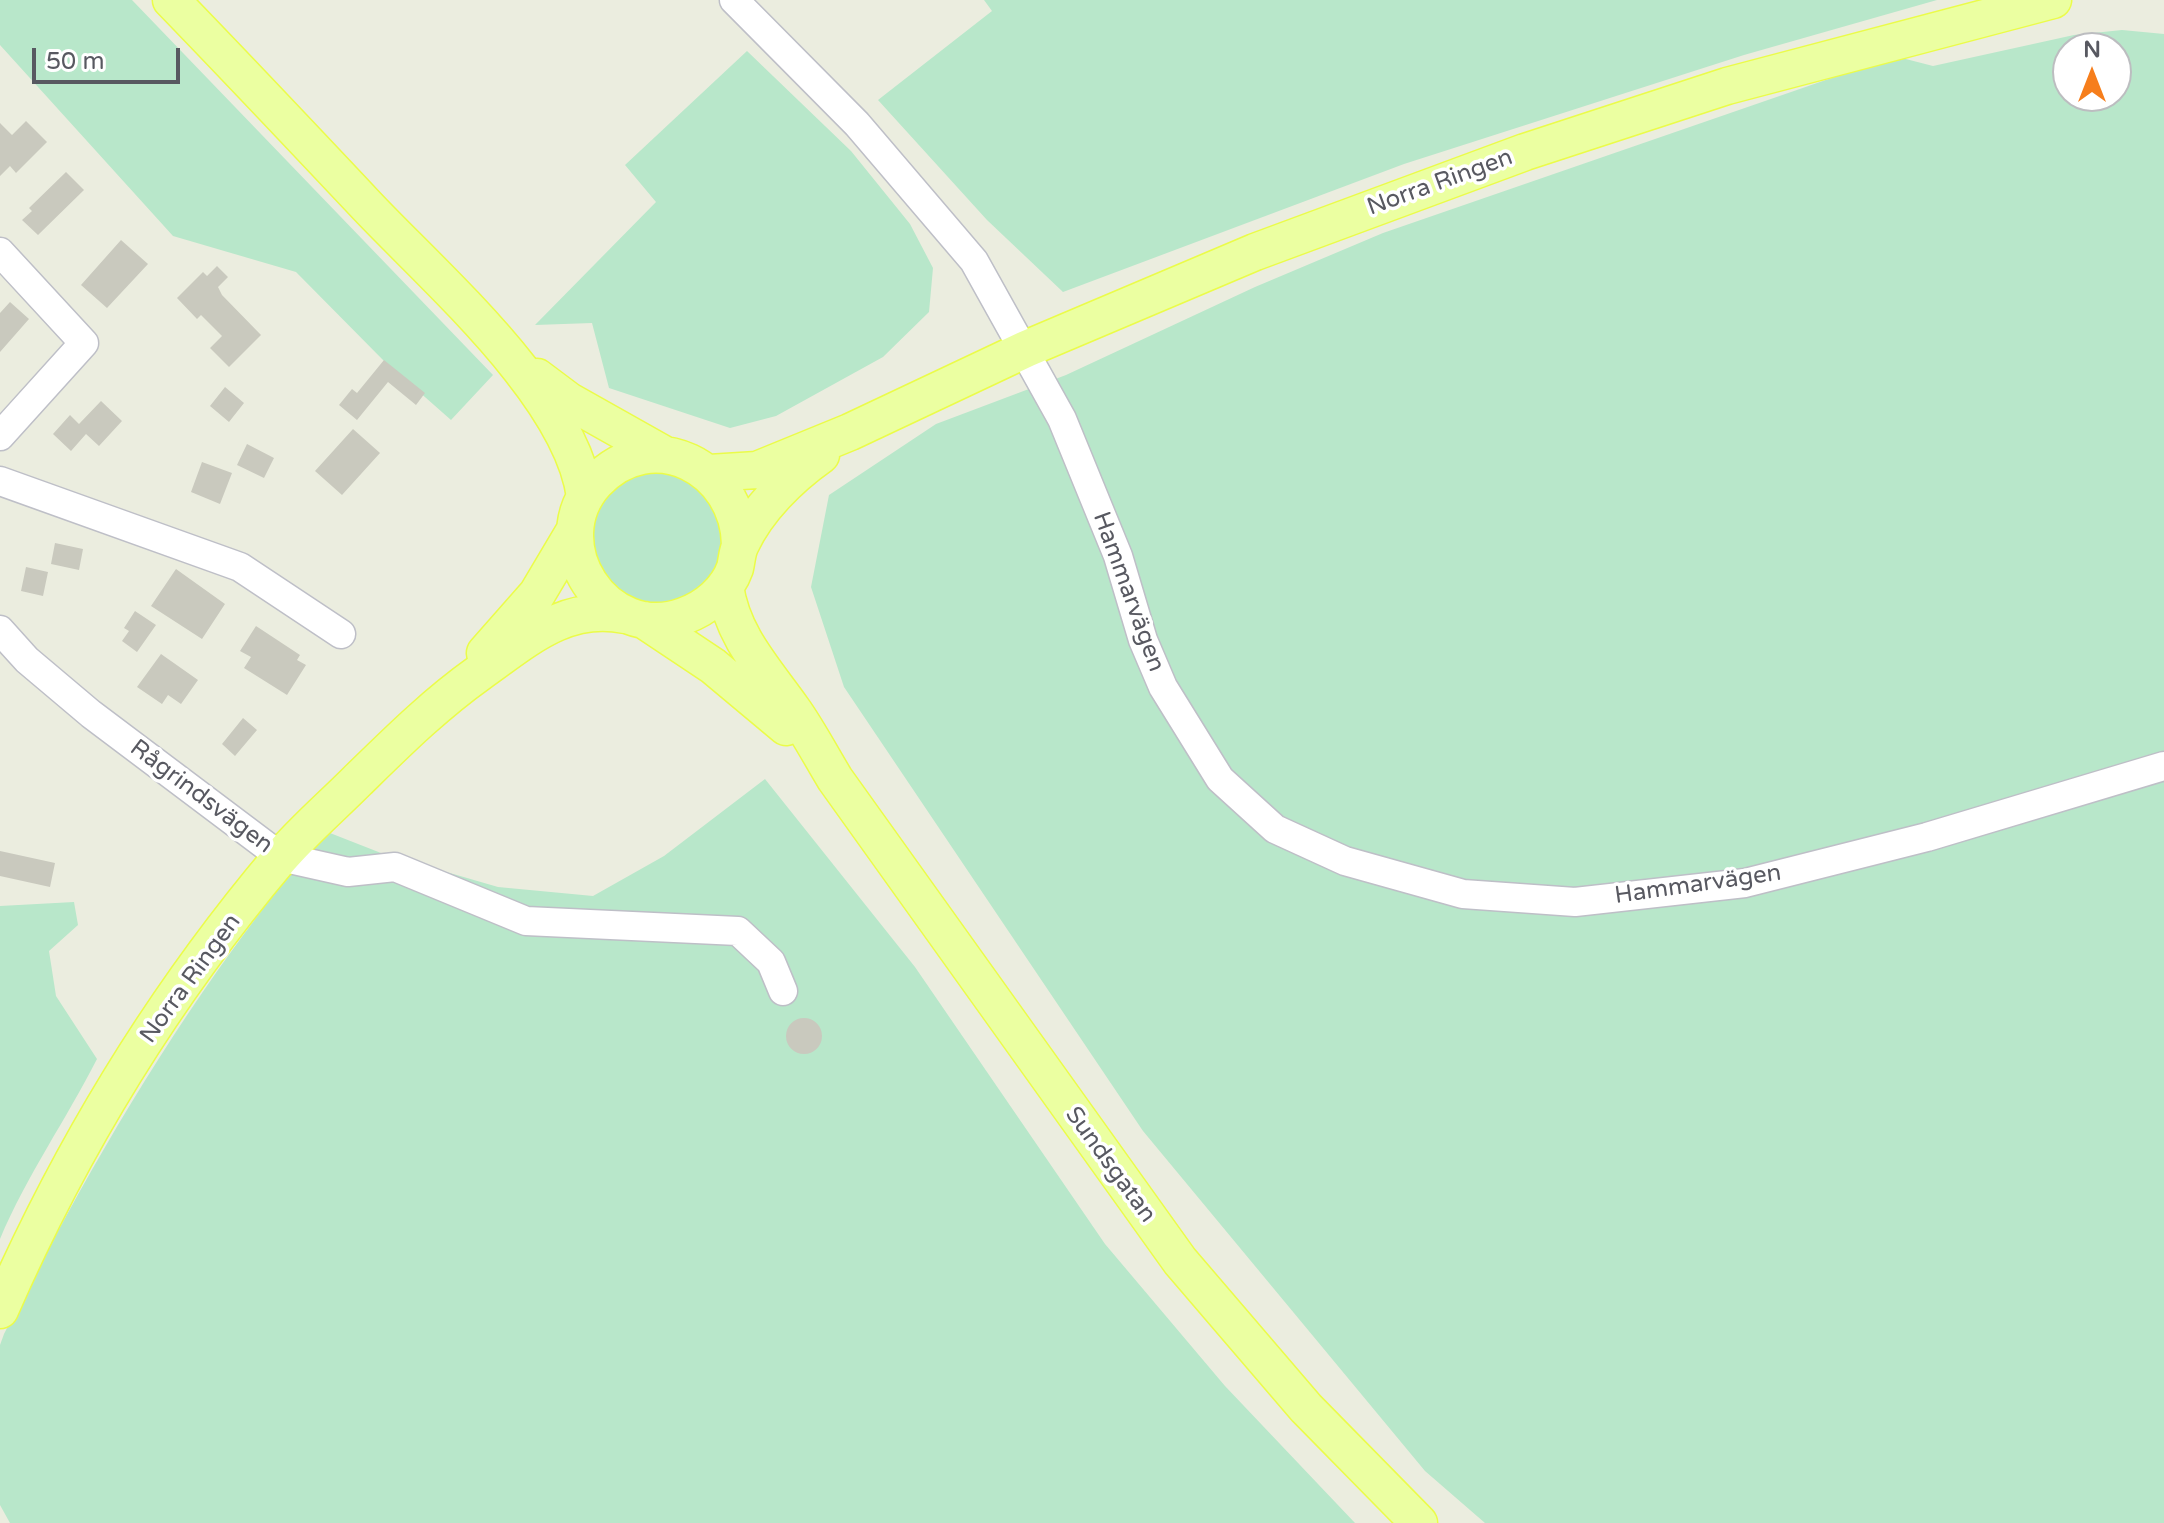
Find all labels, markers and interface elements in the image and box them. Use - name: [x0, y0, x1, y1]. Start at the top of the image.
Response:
- scale bar: [36, 32, 184, 82]
- north arrow: [2052, 32, 2132, 112]
- text: N: [2083, 37, 2101, 63]
- text: 50 m: [46, 47, 104, 76]
- street label: Norra Ringen: [1363, 143, 1517, 223]
- street label: Hammarvägen: [1086, 508, 1170, 676]
- street label: Rågrindsvägen: [124, 734, 278, 860]
- street label: Hammarvägen: [1613, 859, 1783, 911]
- street label: Norra Ringen: [134, 909, 248, 1049]
- street label: Sundsgatan: [1058, 1101, 1162, 1229]

